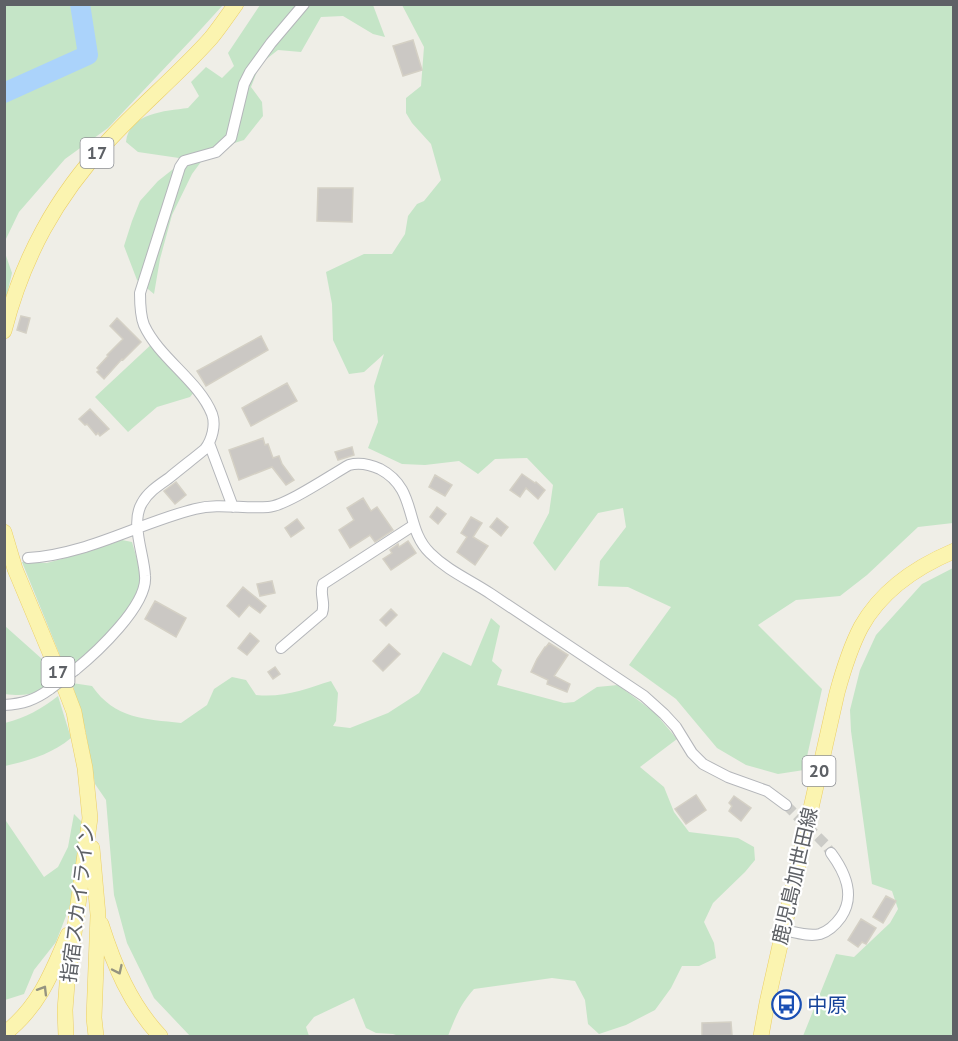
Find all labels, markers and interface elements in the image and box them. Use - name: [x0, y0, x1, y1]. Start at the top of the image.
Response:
- road number: 17: [80, 138, 114, 168]
- road number: 17: [42, 657, 74, 687]
- road number: 20: [802, 756, 836, 786]
- street label: 鹿児島加世田線: [767, 805, 823, 947]
- street label: 指宿スカイライン: [55, 822, 101, 984]
- one-way arrow: [110, 964, 122, 975]
- one-way arrow: [35, 986, 47, 996]
- bus stop icon: 中原: [770, 989, 802, 1021]
- place label: 中原: [807, 992, 847, 1018]

